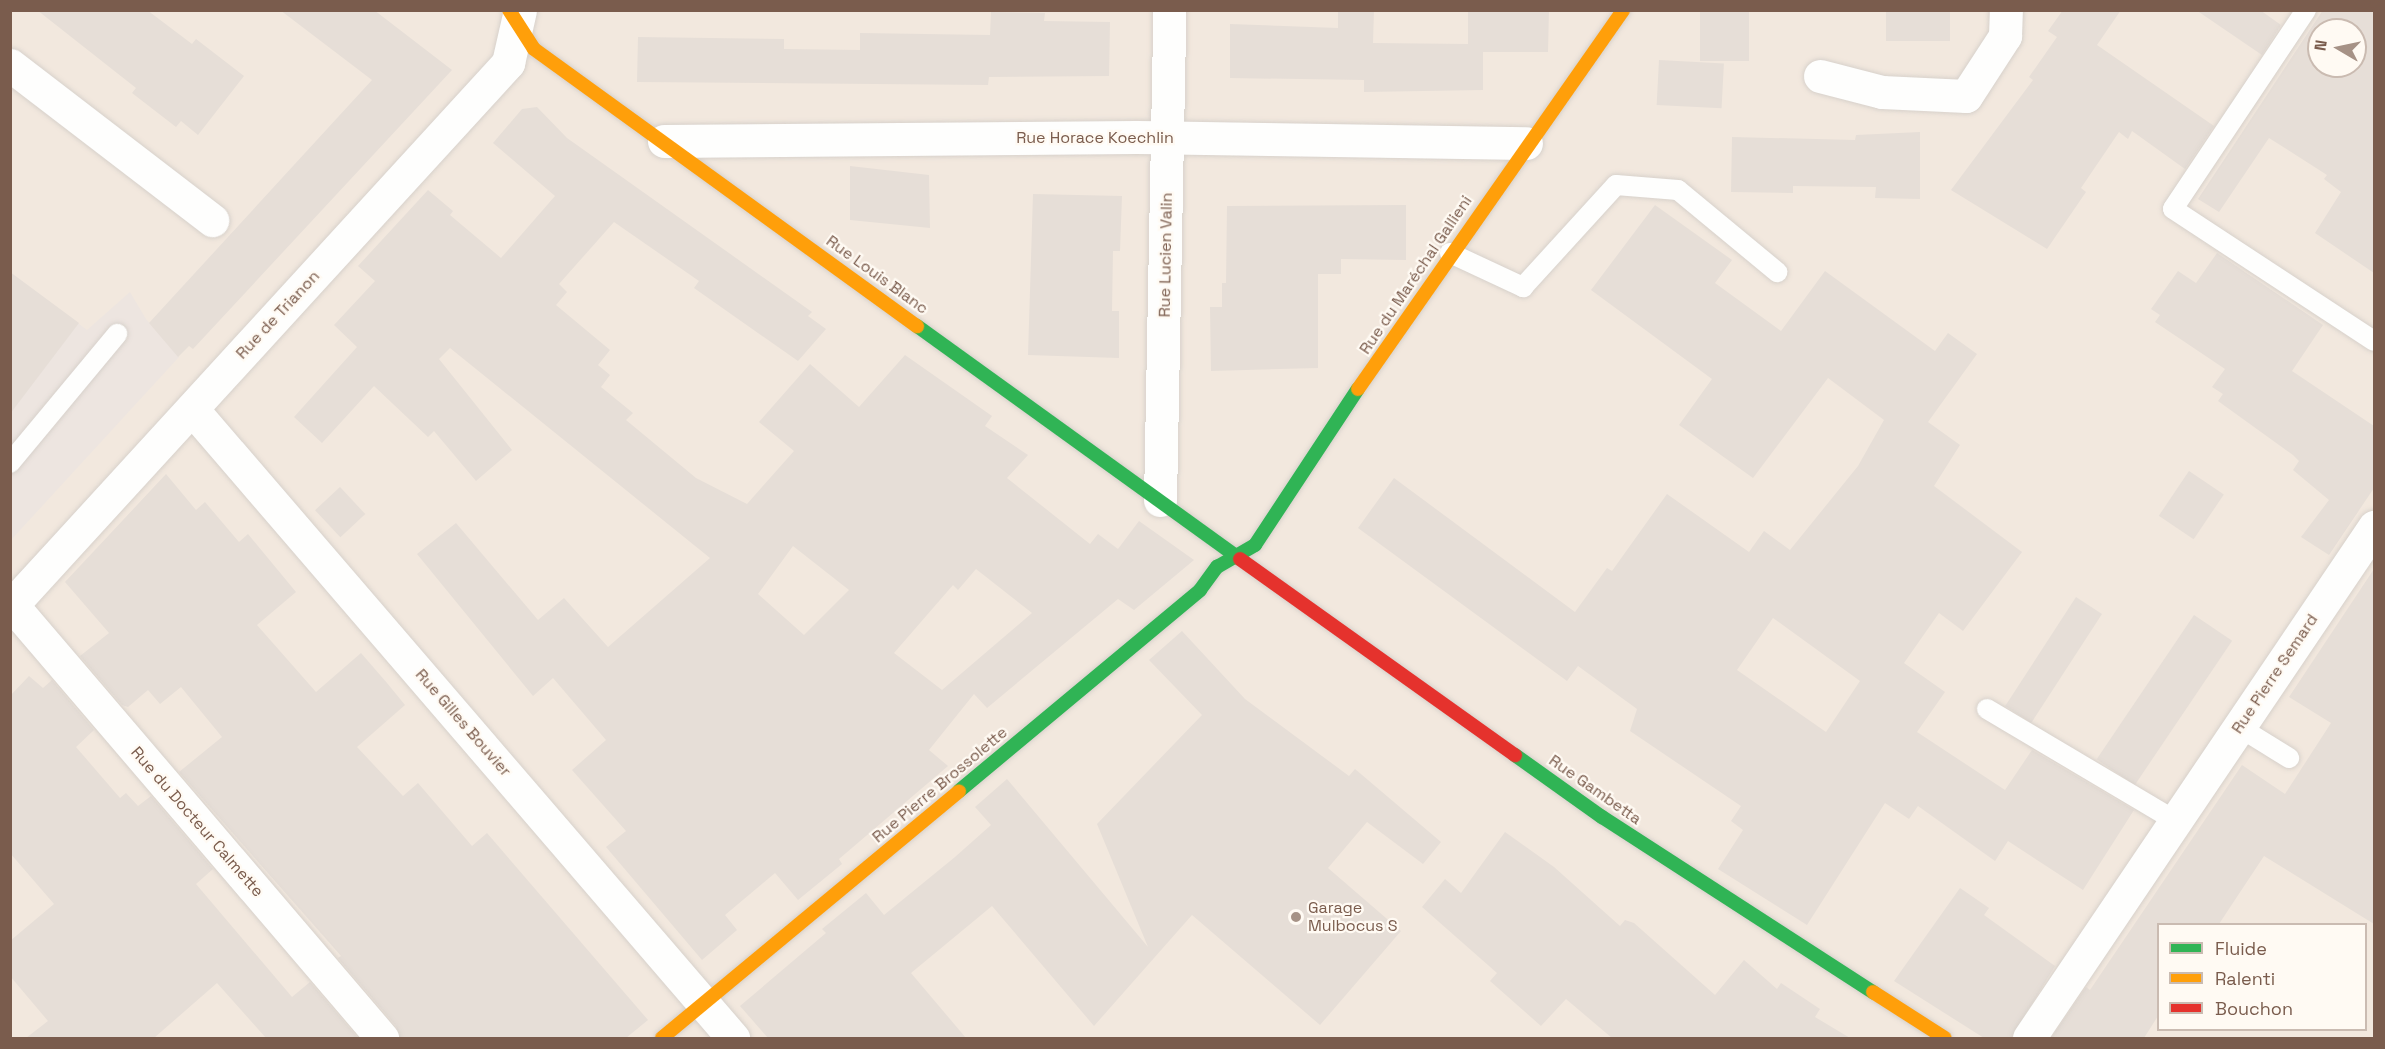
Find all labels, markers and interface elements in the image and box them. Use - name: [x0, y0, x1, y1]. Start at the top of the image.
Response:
- north arrow: [2307, 18, 2367, 78]
- text: N: [2309, 38, 2332, 52]
- street label: Rue Horace Koechlin: [1016, 128, 1174, 148]
- street label: Rue Lucien Valin: [1155, 192, 1177, 318]
- street label: Rue du Maréchal Gallieni: [1356, 192, 1476, 358]
- street label: Rue Louis Blanc: [822, 232, 932, 318]
- street label: Rue de Trianon: [232, 267, 324, 363]
- street label: Rue Pierre Semard: [2228, 611, 2322, 737]
- street label: Rue Gilles Bouvier: [411, 665, 515, 781]
- street label: Rue Pierre Brossolette: [869, 723, 1011, 847]
- street label: Rue du Docteur Calmette: [127, 743, 267, 901]
- street label: Rue Gambetta: [1545, 751, 1645, 829]
- place label: Garage Mulbocus S: [1308, 898, 1397, 936]
- marker: Garage Mulbocus S: [1289, 910, 1303, 924]
- legend: [2157, 923, 2367, 1031]
- text: Fluide: [2215, 937, 2267, 960]
- text: Ralenti: [2215, 967, 2275, 990]
- text: Bouchon: [2215, 997, 2293, 1020]

